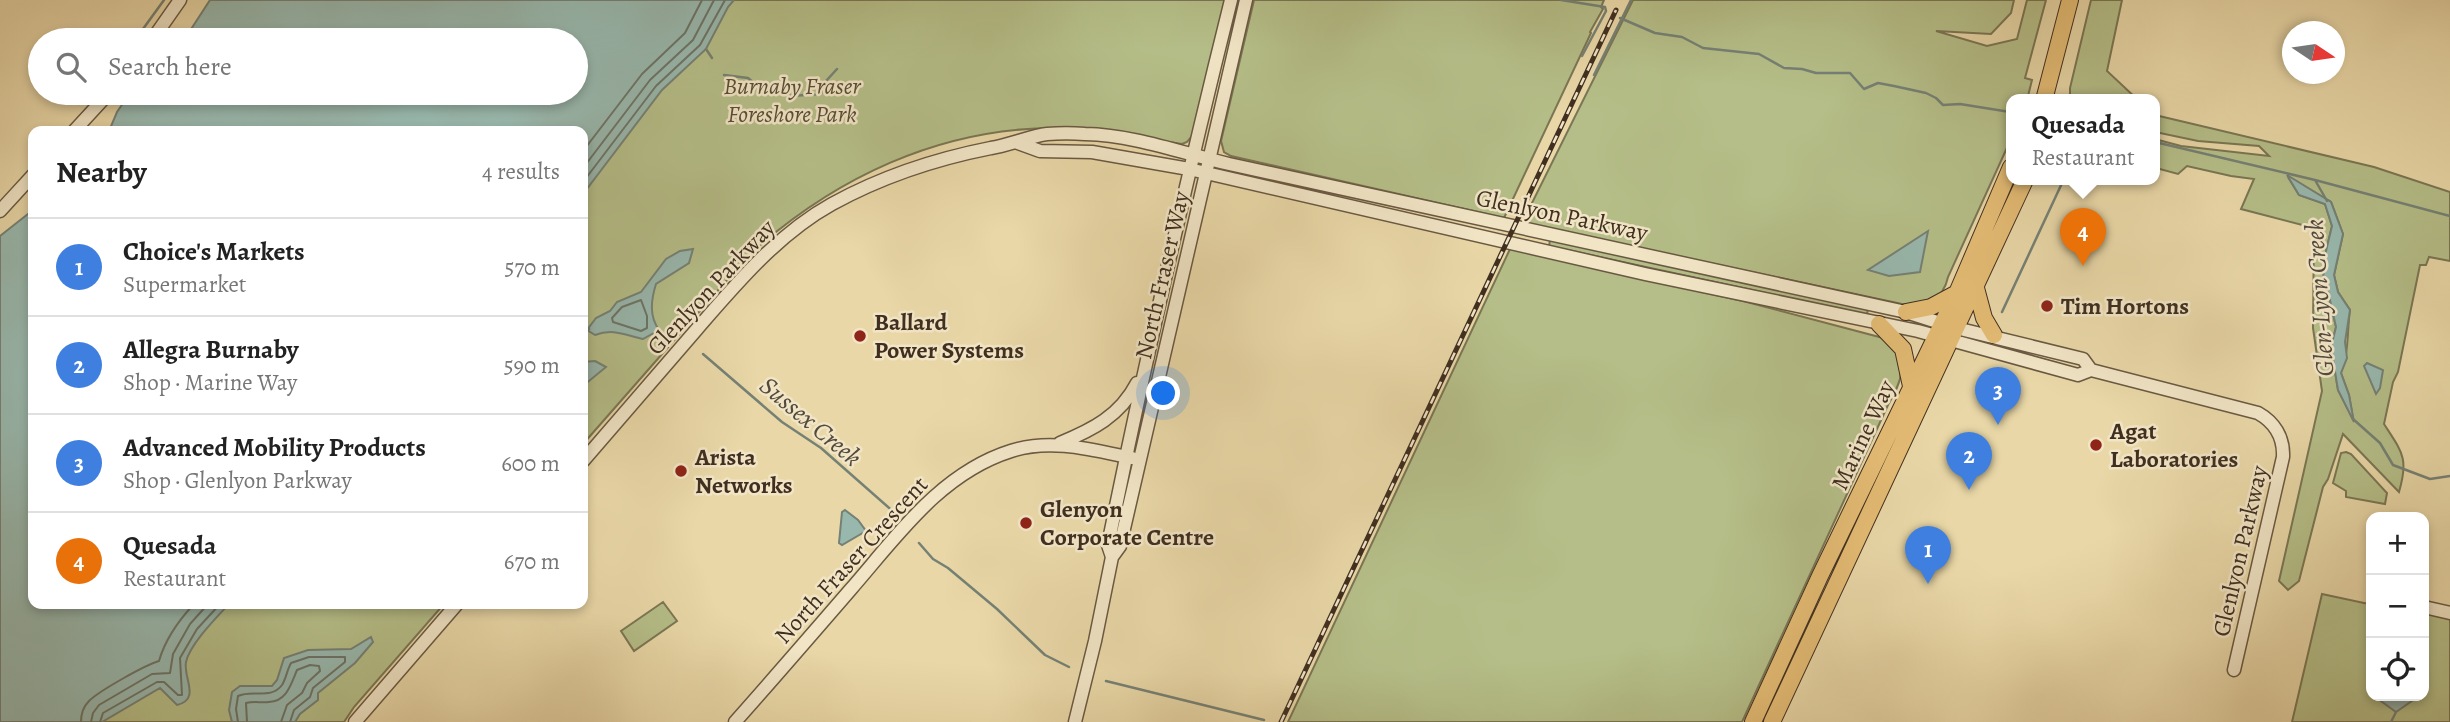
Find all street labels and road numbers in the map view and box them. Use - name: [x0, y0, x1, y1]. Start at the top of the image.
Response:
- street label: Glenlyon Parkway: [1473, 181, 1651, 249]
- street label: North Fraser Way: [1127, 188, 1197, 362]
- street label: Glenlyon Parkway: [640, 212, 782, 362]
- street label: Marine Way: [1824, 375, 1903, 495]
- street label: Glenlyon Parkway: [2205, 462, 2275, 640]
- street label: North Fraser Crescent: [767, 469, 935, 651]

